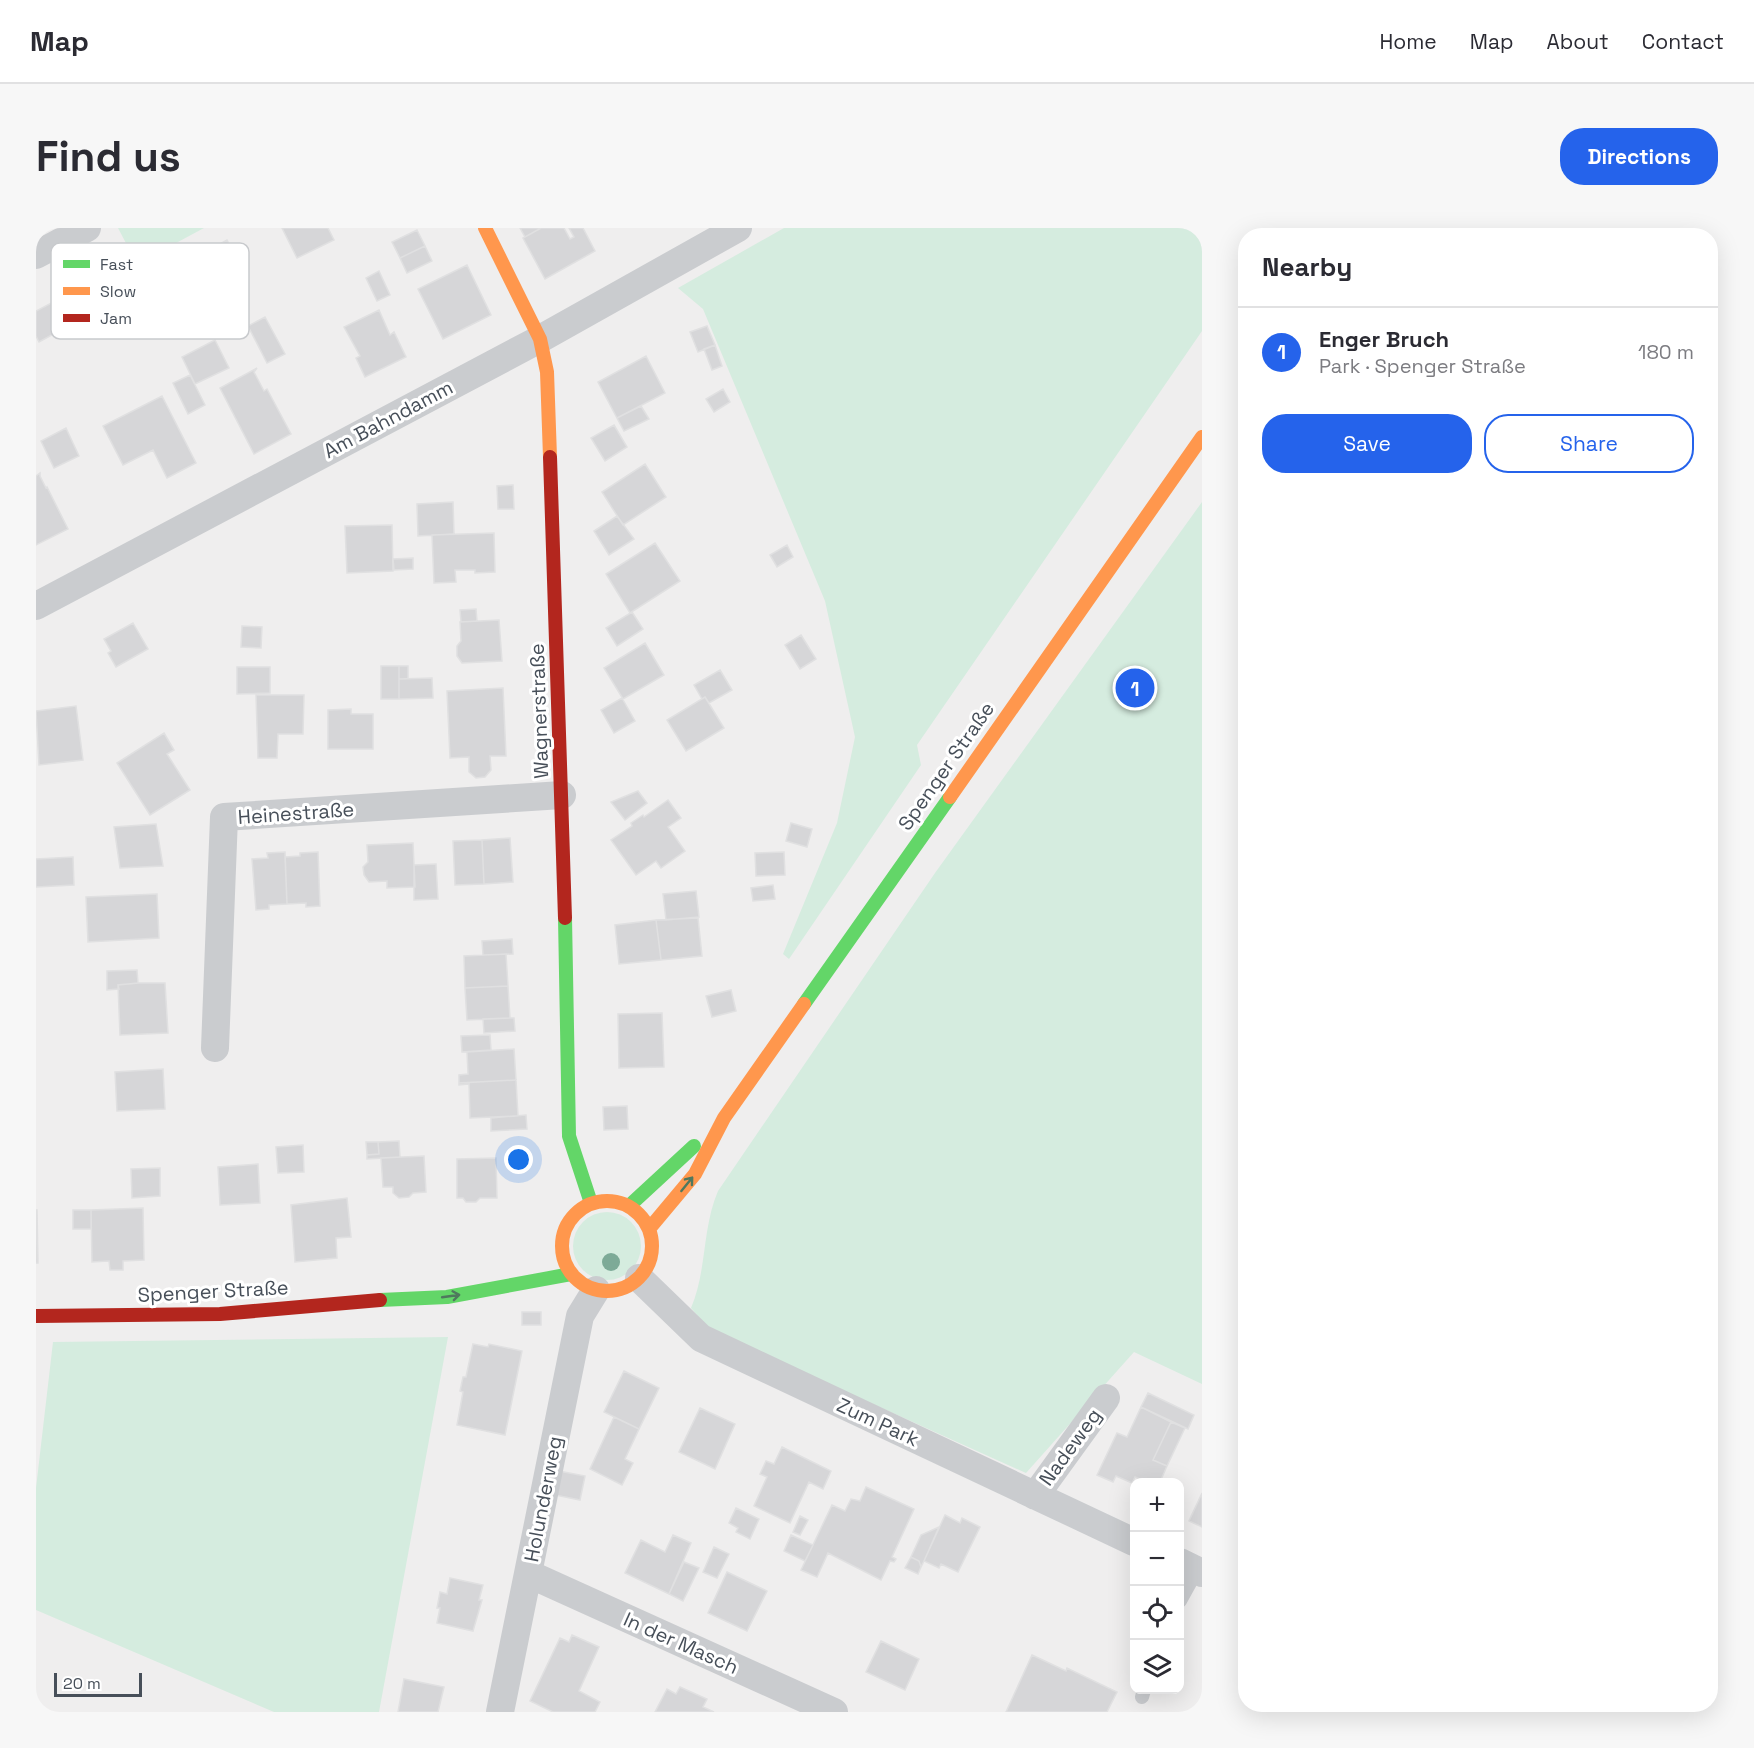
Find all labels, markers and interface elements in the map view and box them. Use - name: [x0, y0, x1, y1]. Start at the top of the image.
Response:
- text: Map: [30, 23, 89, 59]
- text: Home: [1379, 28, 1437, 55]
- text: Map: [1470, 28, 1514, 55]
- text: About: [1547, 28, 1609, 55]
- text: Contact: [1642, 28, 1724, 55]
- button: Directions: [1560, 128, 1718, 185]
- text: Find us: [36, 130, 181, 183]
- legend: [51, 243, 249, 339]
- text: Nearby: [1262, 250, 1352, 284]
- text: Fast: [100, 254, 133, 275]
- text: Slow: [100, 281, 136, 302]
- text: Jam: [100, 308, 132, 329]
- text: Enger Bruch: [1319, 325, 1449, 353]
- text: 1: [1277, 339, 1286, 365]
- text: 180 m: [1638, 339, 1694, 365]
- text: Park · Spenger Straße: [1319, 353, 1526, 379]
- street label: Am Bahndamm: [319, 374, 457, 464]
- button: Save: [1262, 414, 1472, 473]
- button: Share: [1484, 414, 1694, 473]
- street label: Wagnerstraße: [524, 643, 554, 779]
- pin: 1: [1116, 666, 1154, 710]
- street label: Spenger Straße: [892, 697, 1000, 835]
- street label: Heinestraße: [237, 796, 355, 830]
- your location: [504, 1145, 533, 1174]
- one-way arrow: [680, 1177, 694, 1192]
- street label: Spenger Straße: [137, 1274, 289, 1308]
- one-way arrow: [440, 1291, 460, 1302]
- street label: Zum Park: [833, 1392, 923, 1452]
- street label: Nadeweg: [1033, 1403, 1107, 1491]
- street label: Holunderweg: [518, 1434, 568, 1564]
- map controls: [1130, 1478, 1184, 1694]
- button: +: [1130, 1478, 1184, 1532]
- button: −: [1130, 1532, 1184, 1586]
- button: locate: [1130, 1586, 1184, 1640]
- street label: In der Masch: [619, 1606, 743, 1680]
- button: layers: [1130, 1640, 1184, 1694]
- scale bar: [54, 1670, 142, 1698]
- text: 20 m: [63, 1673, 101, 1694]

